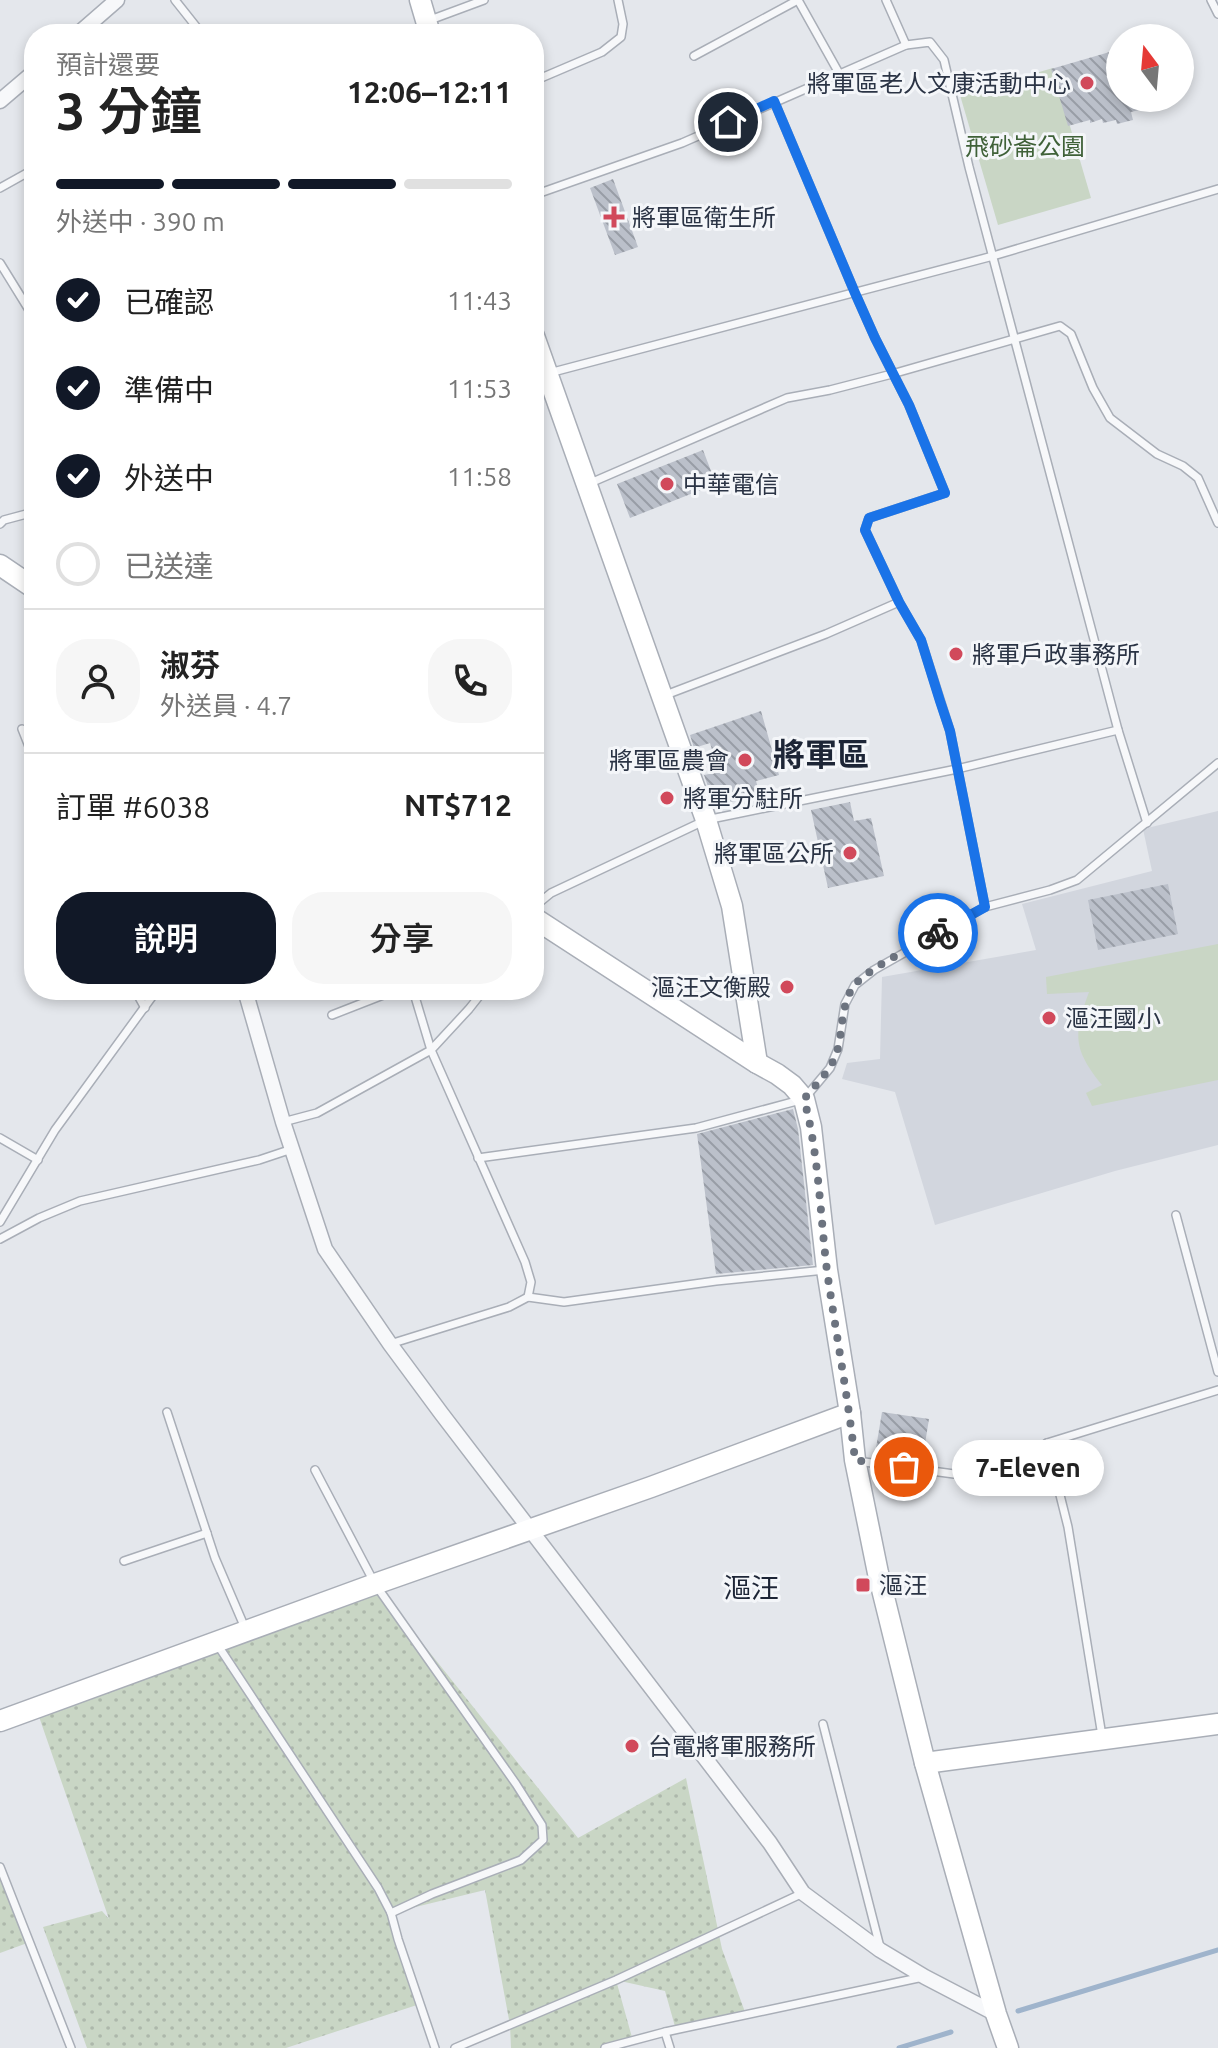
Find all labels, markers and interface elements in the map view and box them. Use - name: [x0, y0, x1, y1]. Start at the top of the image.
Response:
- north arrow: [1106, 24, 1194, 112]
- map controls: [1106, 24, 1194, 112]
- text: 預計還要: [56, 50, 160, 79]
- place label: 將軍區老人文康活動中心: [807, 70, 1071, 97]
- marker: 將軍區老人文康活動中心: [1078, 74, 1096, 92]
- text: 12:06–12:11: [347, 75, 512, 109]
- text: 3 分鐘: [56, 82, 202, 140]
- pin: [694, 88, 762, 156]
- icon: home: [706, 100, 750, 144]
- park label: 飛砂崙公園: [965, 133, 1085, 160]
- place label: 將軍區衛生所: [632, 204, 776, 231]
- marker: 將軍區衛生所: [603, 206, 625, 228]
- text: 外送中 · 390 m: [56, 207, 225, 236]
- icon: check: [56, 278, 100, 322]
- text: 已確認: [124, 285, 214, 319]
- text: 11:43: [447, 286, 512, 315]
- icon: check: [56, 366, 100, 410]
- text: 準備中: [124, 373, 214, 407]
- text: 11:53: [447, 374, 512, 403]
- icon: check: [56, 454, 100, 498]
- text: 外送中: [124, 461, 214, 495]
- text: 11:58: [447, 462, 512, 491]
- place label: 中華電信: [683, 471, 779, 498]
- marker: 中華電信: [658, 475, 676, 493]
- text: 已送達: [124, 549, 214, 583]
- button: person: [56, 639, 140, 723]
- button: phone: [428, 639, 512, 723]
- place label: 將軍戶政事務所: [972, 641, 1140, 668]
- marker: 將軍戶政事務所: [947, 645, 965, 663]
- text: 淑芬: [160, 648, 220, 682]
- text: 外送員 · 4.7: [160, 691, 292, 720]
- district label: 將軍區: [773, 736, 869, 772]
- place label: 將軍區農會: [609, 747, 729, 774]
- marker: 將軍區農會: [736, 751, 754, 769]
- place label: 將軍分駐所: [683, 785, 803, 812]
- text: NT$712: [404, 788, 512, 822]
- marker: 將軍分駐所: [658, 789, 676, 807]
- text: 訂單 #6038: [56, 790, 210, 824]
- place label: 將軍區公所: [714, 840, 834, 867]
- marker: 將軍區公所: [841, 844, 859, 862]
- button: 說明: [56, 892, 276, 984]
- button: 分享: [292, 892, 512, 984]
- courier: [898, 893, 978, 973]
- icon: bike: [916, 911, 960, 955]
- place label: 漚汪文衡殿: [651, 974, 771, 1001]
- marker: 漚汪文衡殿: [778, 978, 796, 996]
- place label: 漚汪國小: [1065, 1005, 1161, 1032]
- marker: 漚汪國小: [1040, 1009, 1058, 1027]
- pin: [870, 1433, 938, 1501]
- callout: 7-Eleven: [952, 1439, 1104, 1495]
- icon: bag: [882, 1445, 926, 1489]
- text: 7-Eleven: [975, 1453, 1081, 1482]
- district label: 漚汪: [723, 1572, 779, 1603]
- place label: 漚汪: [879, 1572, 927, 1599]
- marker: 漚汪: [854, 1576, 872, 1594]
- place label: 台電將軍服務所: [648, 1733, 816, 1760]
- marker: 台電將軍服務所: [623, 1737, 641, 1755]

